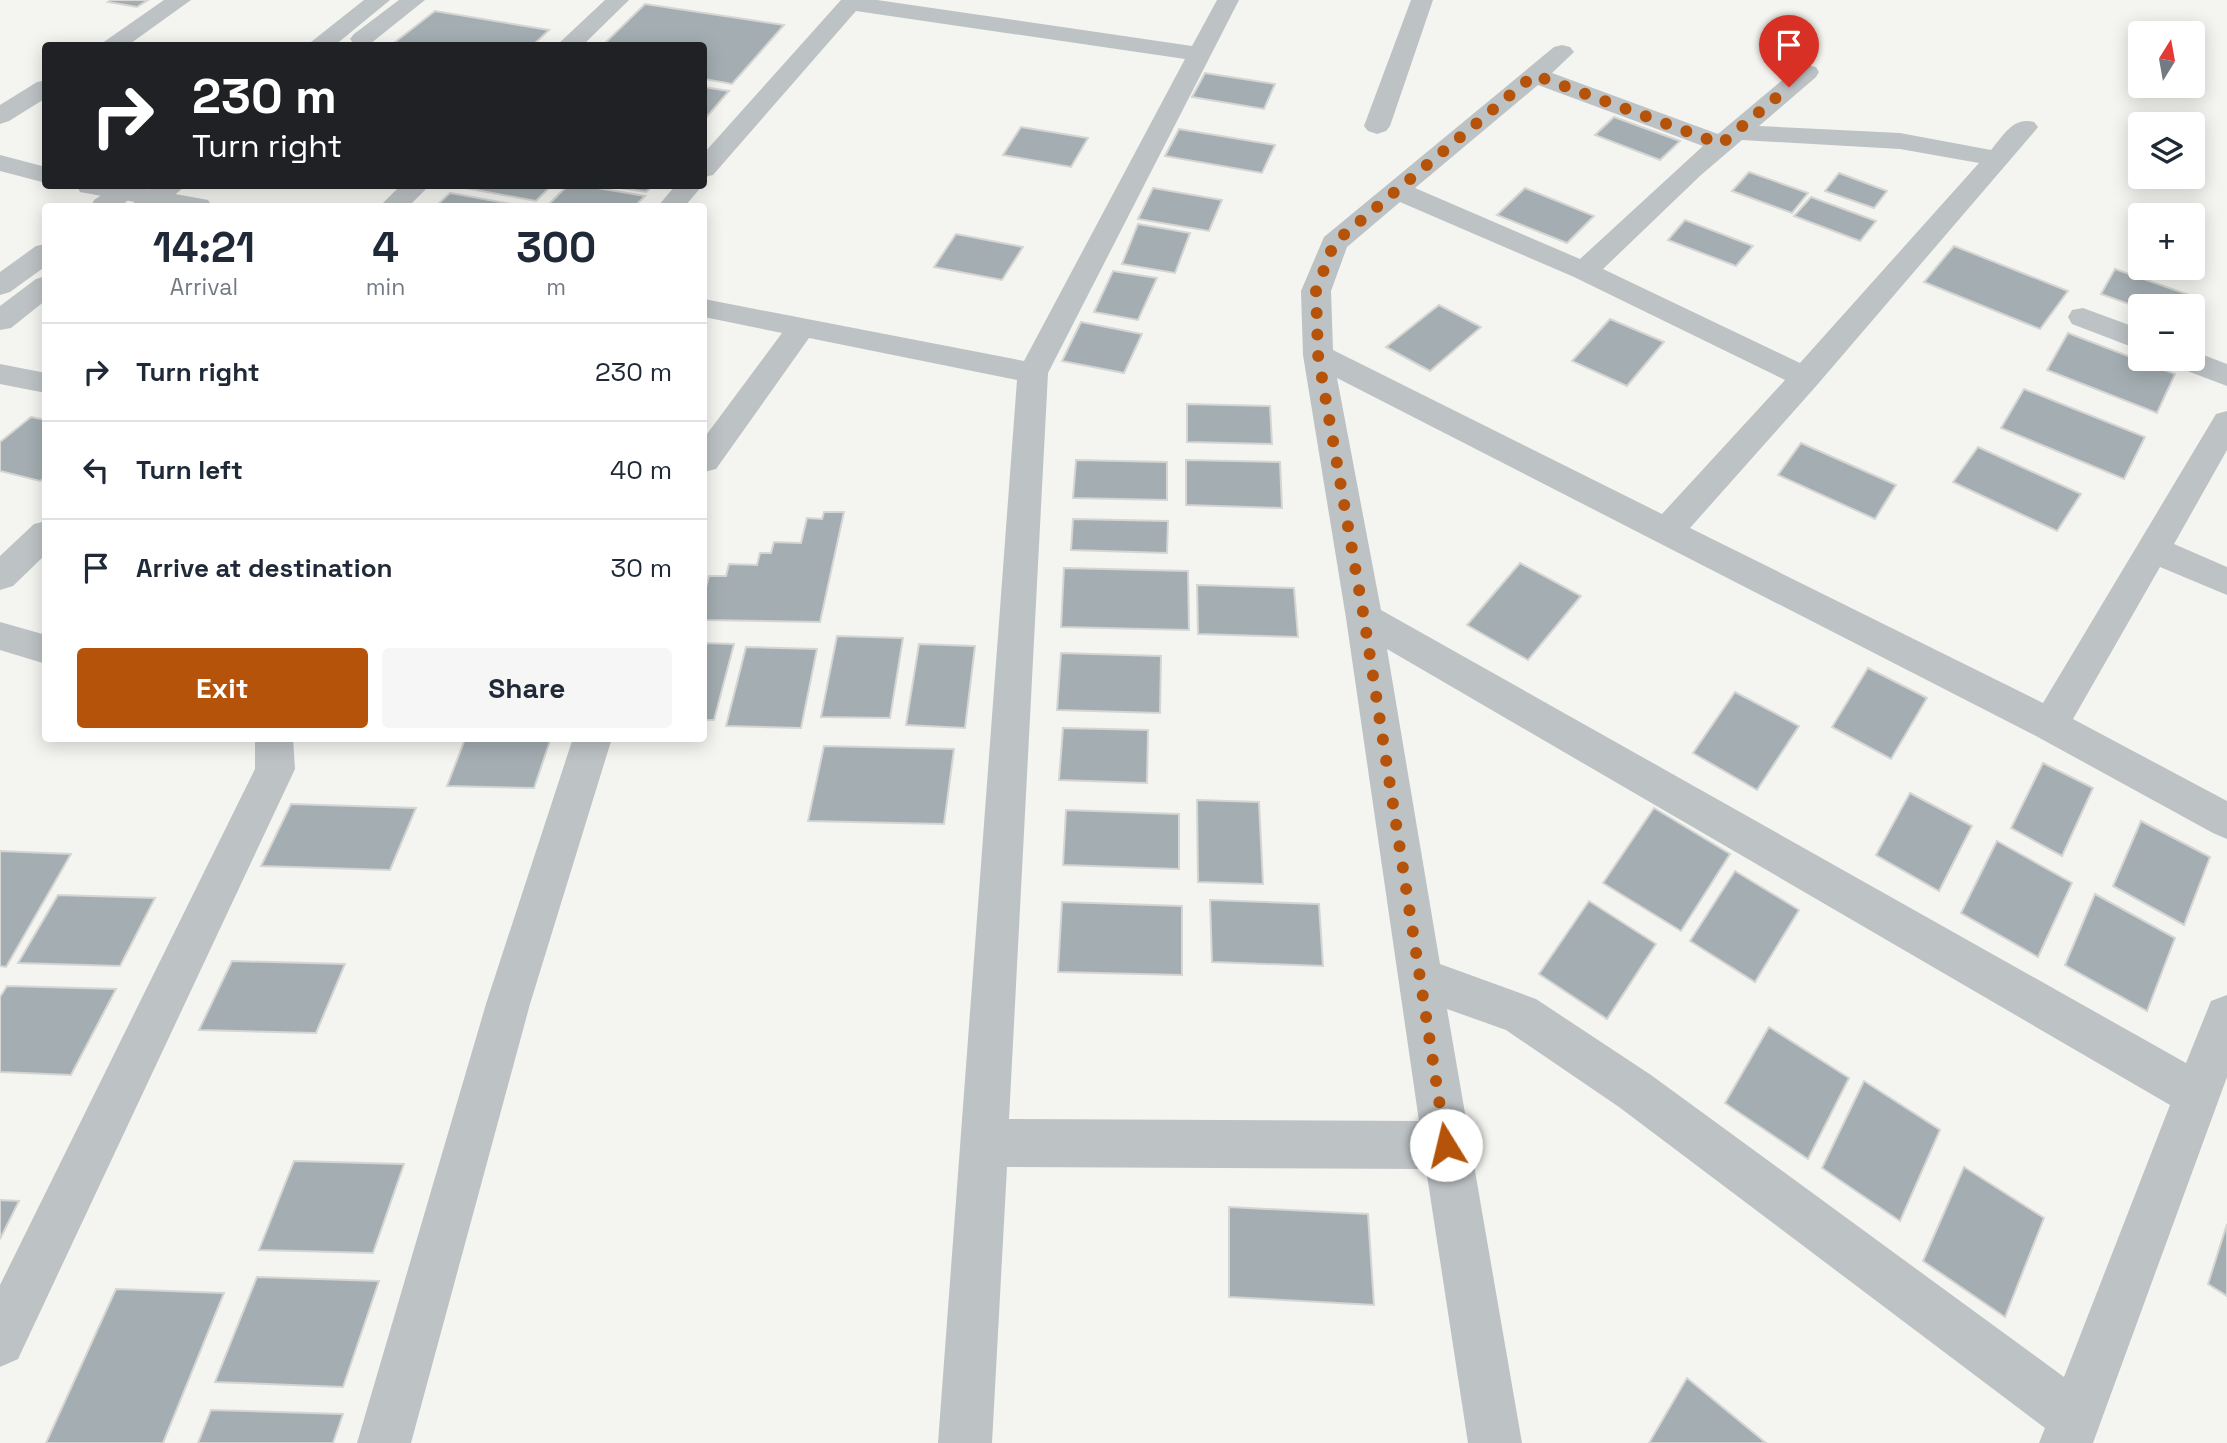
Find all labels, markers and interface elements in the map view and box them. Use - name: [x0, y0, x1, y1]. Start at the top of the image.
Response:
- pin: [1759, 15, 1819, 87]
- north arrow: [2128, 21, 2205, 98]
- map controls: [2128, 21, 2205, 371]
- icon: arrive: [1770, 26, 1808, 64]
- text: 230 m: [192, 65, 337, 127]
- icon: right: [77, 70, 168, 161]
- button: layers: [2128, 112, 2205, 189]
- text: Turn right: [192, 126, 342, 166]
- button: +: [2128, 203, 2205, 280]
- text: 14:21: [153, 221, 255, 274]
- text: 4: [372, 221, 399, 274]
- text: 300: [516, 221, 596, 274]
- text: Arrival: [170, 272, 238, 302]
- text: min: [366, 272, 405, 302]
- text: m: [546, 272, 566, 302]
- button: −: [2128, 294, 2205, 371]
- icon: right: [77, 353, 115, 391]
- text: Turn right: [136, 355, 260, 389]
- text: 230 m: [595, 355, 672, 389]
- icon: left: [77, 451, 115, 489]
- text: Turn left: [136, 453, 243, 487]
- text: 40 m: [610, 453, 672, 487]
- icon: arrive: [77, 549, 115, 587]
- text: Arrive at destination: [136, 551, 393, 585]
- text: 30 m: [611, 551, 672, 585]
- button: Exit: [77, 648, 368, 728]
- button: Share: [382, 648, 672, 728]
- position arrow: [1409, 1108, 1483, 1182]

